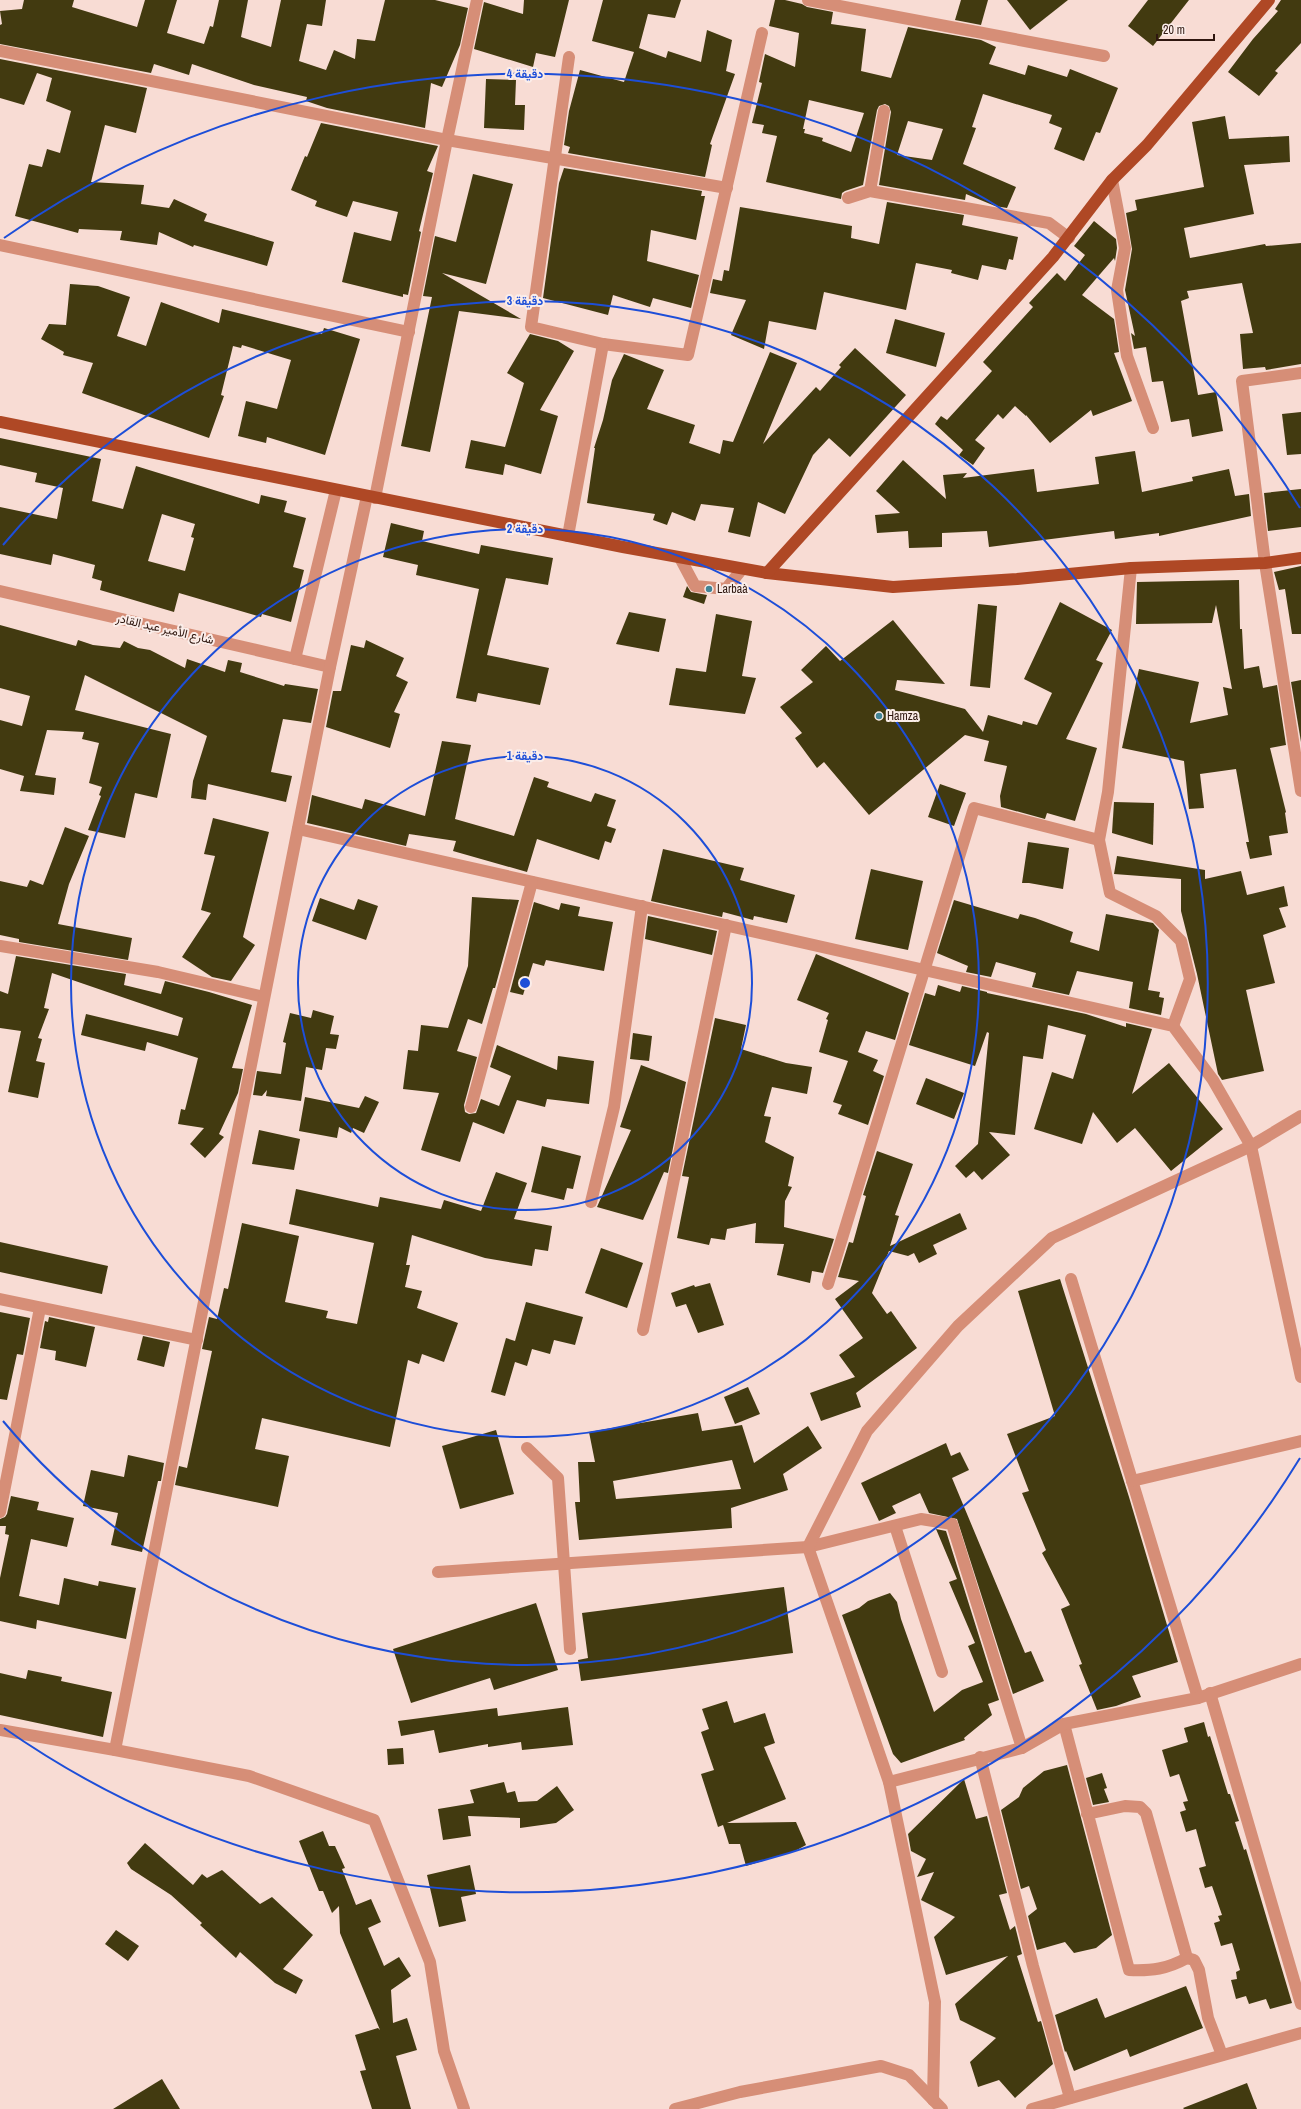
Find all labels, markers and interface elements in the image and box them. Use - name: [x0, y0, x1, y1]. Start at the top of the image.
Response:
- scale bar: [1157, 16, 1214, 42]
- text: 20 m: [1163, 22, 1185, 38]
- text: 4 دقيقة: [507, 66, 543, 82]
- text: 3 دقيقة: [507, 293, 543, 309]
- text: 2 دقيقة: [507, 521, 543, 537]
- place label: Larbaà: [717, 581, 748, 597]
- marker: Larbaà: [704, 584, 714, 594]
- street label: شارع الأمير عبد القادر: [113, 610, 215, 649]
- place label: Hamza: [887, 708, 919, 724]
- marker: Hamza: [874, 711, 884, 721]
- text: 1 دقيقة: [507, 748, 543, 764]
- centre of rings: [518, 976, 532, 990]

